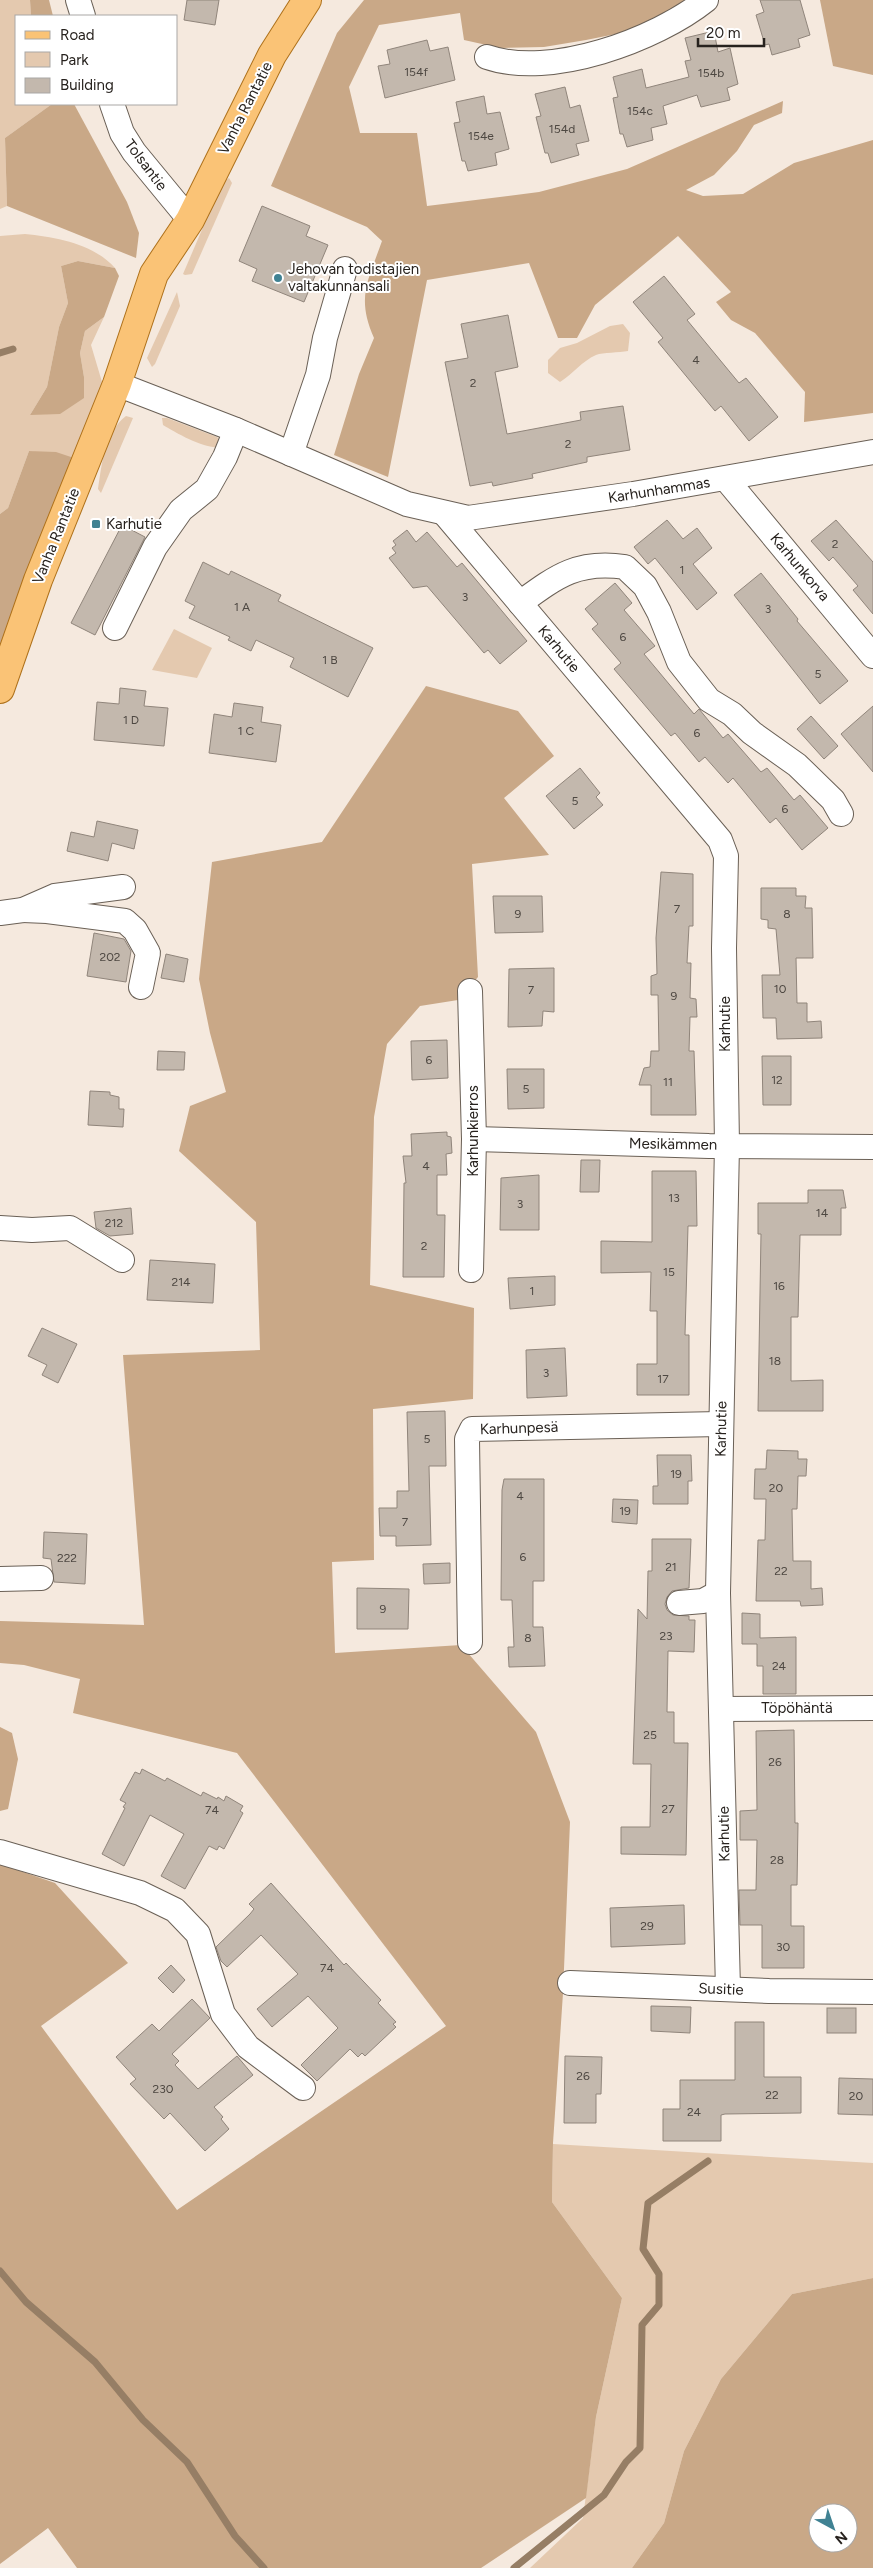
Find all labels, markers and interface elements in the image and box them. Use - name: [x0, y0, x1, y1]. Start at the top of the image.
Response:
- legend: [15, 15, 178, 105]
- scale bar: [698, 15, 764, 47]
- text: 20 m: [706, 24, 740, 42]
- text: Road: [60, 26, 95, 44]
- text: Park: [60, 51, 89, 69]
- street label: Vanha Rantatie: [214, 59, 276, 157]
- house number: 154f: [404, 65, 428, 79]
- house number: 154b: [698, 66, 724, 80]
- text: Building: [60, 76, 114, 94]
- house number: 154c: [627, 104, 653, 118]
- house number: 154d: [549, 122, 575, 136]
- house number: 154e: [468, 129, 494, 143]
- street label: Tolsantie: [121, 136, 171, 194]
- place label: Jehovan todistajien valtakunnansali: [288, 260, 419, 295]
- marker: Jehovan todistajien valtakunnansali: [272, 272, 284, 284]
- house number: 4: [692, 353, 700, 367]
- house number: 2: [470, 376, 476, 390]
- house number: 2: [565, 437, 571, 451]
- street label: Karhunhammas: [607, 473, 711, 507]
- street label: Vanha Rantatie: [29, 486, 83, 586]
- place label: Karhutie: [106, 515, 162, 533]
- marker: Karhutie: [90, 518, 102, 530]
- street label: Karhunkorva: [766, 529, 834, 605]
- house number: 2: [832, 537, 838, 551]
- house number: 1: [680, 563, 684, 577]
- house number: 3: [462, 590, 468, 604]
- house number: 1 A: [234, 600, 250, 614]
- house number: 3: [765, 602, 771, 616]
- street label: Karhutie: [534, 622, 584, 676]
- house number: 6: [620, 630, 627, 644]
- house number: 1 B: [322, 653, 338, 667]
- house number: 5: [815, 667, 822, 681]
- house number: 1 D: [123, 713, 139, 727]
- house number: 1 C: [238, 724, 255, 738]
- house number: 6: [694, 726, 701, 740]
- house number: 5: [572, 794, 579, 808]
- house number: 6: [782, 802, 789, 816]
- house number: 7: [674, 902, 681, 916]
- house number: 9: [515, 907, 522, 921]
- house number: 8: [783, 907, 791, 921]
- house number: 202: [99, 950, 121, 964]
- house number: 10: [774, 982, 787, 996]
- house number: 7: [528, 983, 535, 997]
- house number: 9: [671, 989, 678, 1003]
- street label: Karhutie: [716, 996, 734, 1052]
- house number: 6: [426, 1053, 433, 1067]
- house number: 12: [771, 1073, 783, 1087]
- house number: 11: [663, 1075, 673, 1089]
- house number: 5: [523, 1082, 530, 1096]
- street label: Karhunkierros: [464, 1085, 482, 1177]
- street label: Mesikämmen: [629, 1134, 717, 1154]
- house number: 4: [422, 1159, 430, 1173]
- house number: 13: [668, 1191, 680, 1205]
- house number: 3: [517, 1197, 523, 1211]
- house number: 14: [816, 1206, 829, 1220]
- house number: 212: [105, 1216, 123, 1230]
- house number: 2: [421, 1239, 427, 1253]
- house number: 15: [663, 1265, 675, 1279]
- house number: 214: [171, 1275, 191, 1289]
- house number: 16: [773, 1279, 785, 1293]
- house number: 1: [530, 1284, 534, 1298]
- house number: 18: [769, 1354, 781, 1368]
- house number: 3: [543, 1366, 549, 1380]
- house number: 17: [657, 1372, 669, 1386]
- street label: Karhutie: [712, 1401, 730, 1457]
- street label: Karhunpesä: [479, 1418, 559, 1438]
- house number: 5: [424, 1432, 431, 1446]
- house number: 19: [670, 1467, 682, 1481]
- house number: 20: [769, 1481, 784, 1495]
- house number: 4: [516, 1489, 524, 1503]
- house number: 19: [619, 1504, 631, 1518]
- house number: 7: [402, 1515, 409, 1529]
- house number: 6: [520, 1550, 527, 1564]
- house number: 222: [57, 1551, 77, 1565]
- house number: 21: [665, 1560, 677, 1574]
- house number: 22: [774, 1564, 788, 1578]
- house number: 9: [380, 1602, 387, 1616]
- house number: 23: [659, 1629, 673, 1643]
- house number: 8: [524, 1631, 532, 1645]
- house number: 24: [772, 1659, 787, 1673]
- street label: Töpöhäntä: [761, 1699, 833, 1717]
- house number: 25: [643, 1728, 657, 1742]
- house number: 26: [768, 1755, 782, 1769]
- house number: 27: [661, 1802, 675, 1816]
- house number: 74: [205, 1803, 219, 1817]
- street label: Karhutie: [715, 1806, 733, 1862]
- house number: 28: [770, 1853, 784, 1867]
- house number: 29: [640, 1919, 654, 1933]
- house number: 30: [776, 1940, 790, 1954]
- house number: 74: [320, 1961, 334, 1975]
- street label: Susitie: [698, 1979, 744, 1999]
- house number: 26: [576, 2069, 590, 2083]
- house number: 230: [153, 2082, 174, 2096]
- house number: 22: [765, 2088, 779, 2102]
- house number: 20: [849, 2089, 864, 2103]
- house number: 24: [687, 2105, 702, 2119]
- north arrow: [808, 2503, 858, 2553]
- text: N: [831, 2528, 851, 2548]

